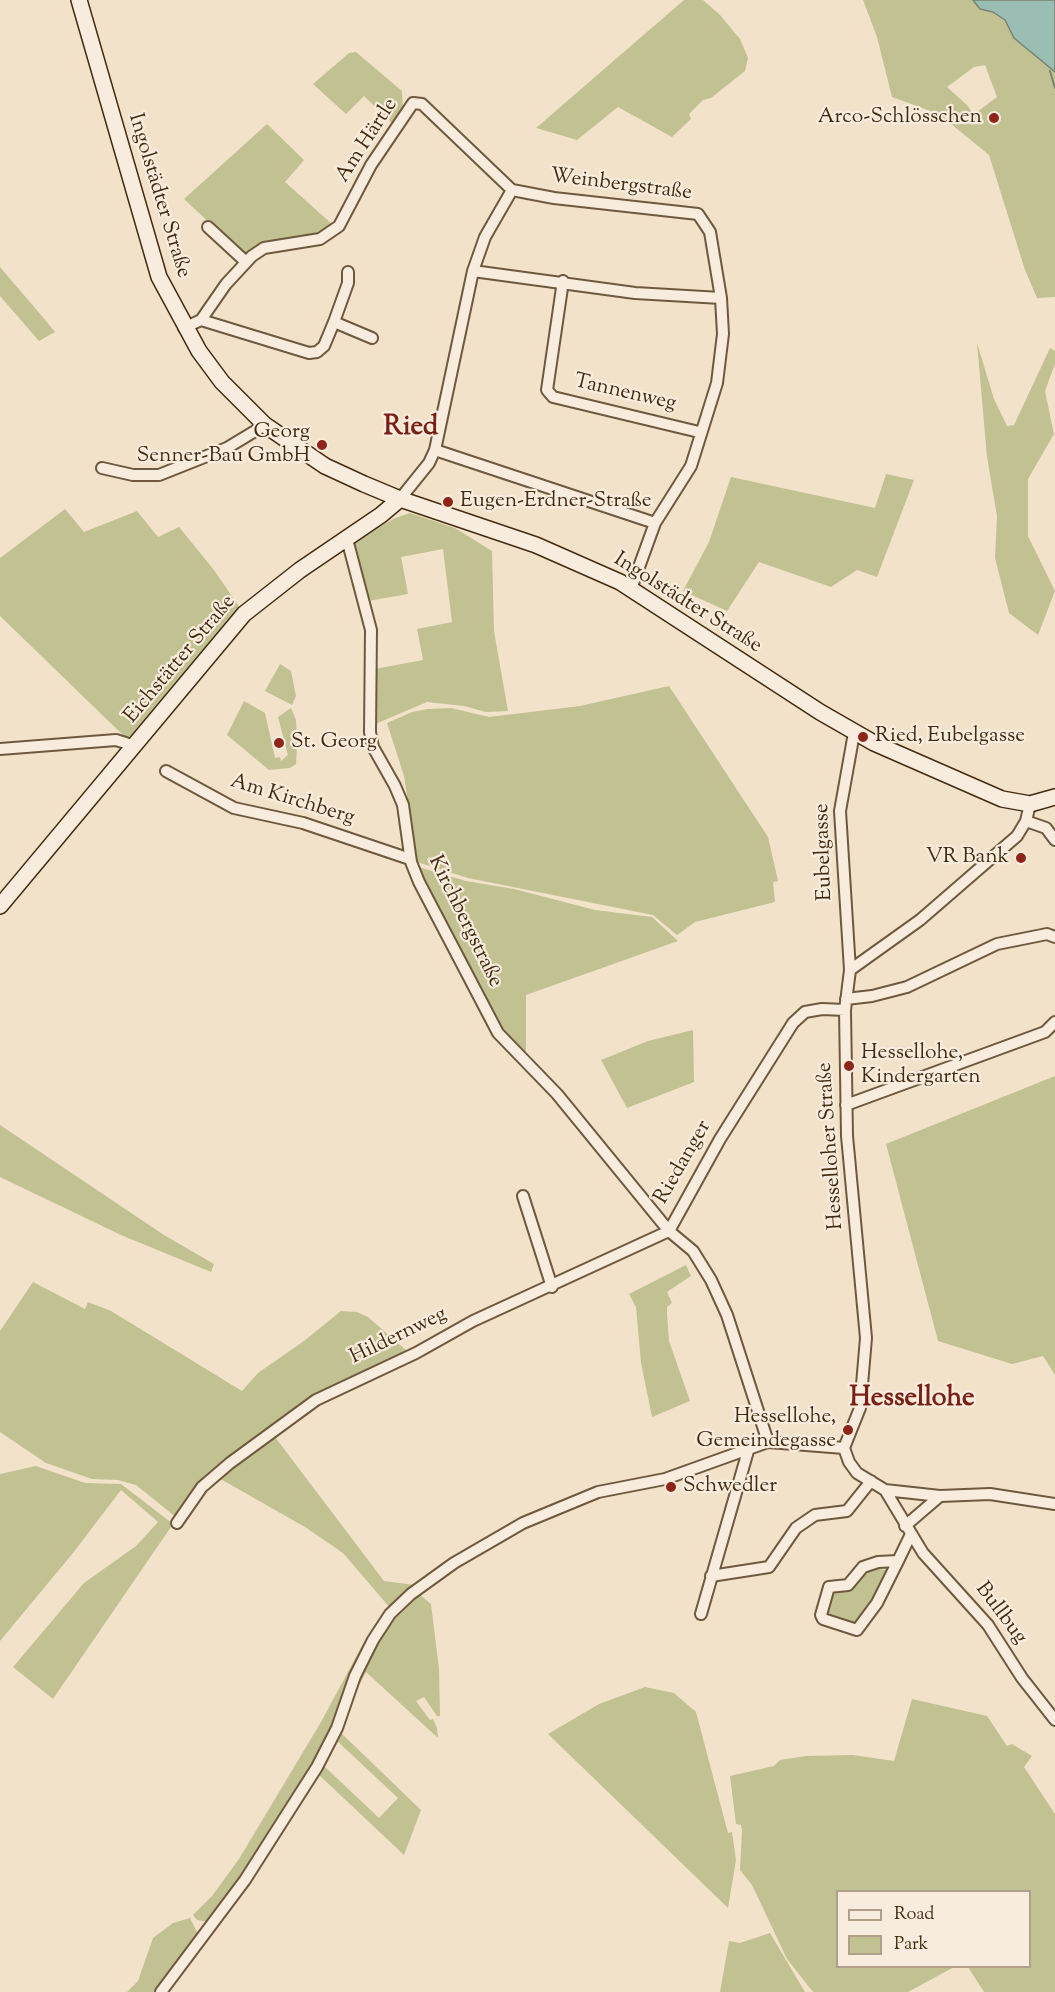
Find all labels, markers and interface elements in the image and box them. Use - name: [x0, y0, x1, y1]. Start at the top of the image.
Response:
- street label: Am Härtle: [331, 94, 405, 188]
- place label: Arco-Schlösschen: [818, 105, 982, 131]
- street label: Ingolstädter Straße: [121, 111, 195, 281]
- marker: Arco-Schlösschen: [987, 111, 1001, 125]
- street label: Weinbergstraße: [549, 165, 693, 207]
- street label: Tannenweg: [572, 370, 678, 418]
- district label: Ried: [384, 413, 438, 445]
- place label: Georg Senner-Bau GmbH: [137, 420, 310, 470]
- marker: Georg Senner-Bau GmbH: [315, 438, 329, 452]
- place label: Eugen-Erdner-Straße: [460, 489, 652, 515]
- marker: Eugen-Erdner-Straße: [441, 495, 455, 509]
- street label: Ingolstädter Straße: [608, 548, 766, 660]
- street label: Eichstätter Straße: [120, 591, 242, 729]
- place label: Ried, Eubelgasse: [875, 724, 1025, 750]
- place label: St. Georg: [291, 730, 377, 756]
- marker: Ried, Eubelgasse: [856, 730, 870, 744]
- marker: St. Georg: [272, 736, 286, 750]
- street label: Am Kirchberg: [227, 770, 357, 832]
- street label: Eubelgasse: [811, 803, 839, 901]
- place label: VR Bank: [926, 845, 1009, 871]
- marker: VR Bank: [1014, 851, 1028, 865]
- street label: Kirchbergstraße: [421, 852, 507, 992]
- place label: Hessellohe, Kindergarten: [861, 1041, 981, 1091]
- marker: Hessellohe, Kindergarten: [842, 1059, 856, 1073]
- street label: Hesselloher Straße: [814, 1061, 850, 1231]
- street label: Riedanger: [650, 1117, 718, 1209]
- street label: Hildernweg: [347, 1303, 451, 1371]
- district label: Hessellohe: [849, 1384, 975, 1416]
- place label: Hessellohe, Gemeindegasse: [696, 1405, 836, 1455]
- marker: Hessellohe, Gemeindegasse: [841, 1423, 855, 1437]
- place label: Schwedler: [683, 1474, 777, 1500]
- marker: Schwedler: [664, 1480, 678, 1494]
- street label: Bullbug: [969, 1578, 1031, 1650]
- legend: [836, 1890, 1031, 1968]
- text: Road: [894, 1902, 934, 1928]
- text: Park: [894, 1932, 928, 1958]

